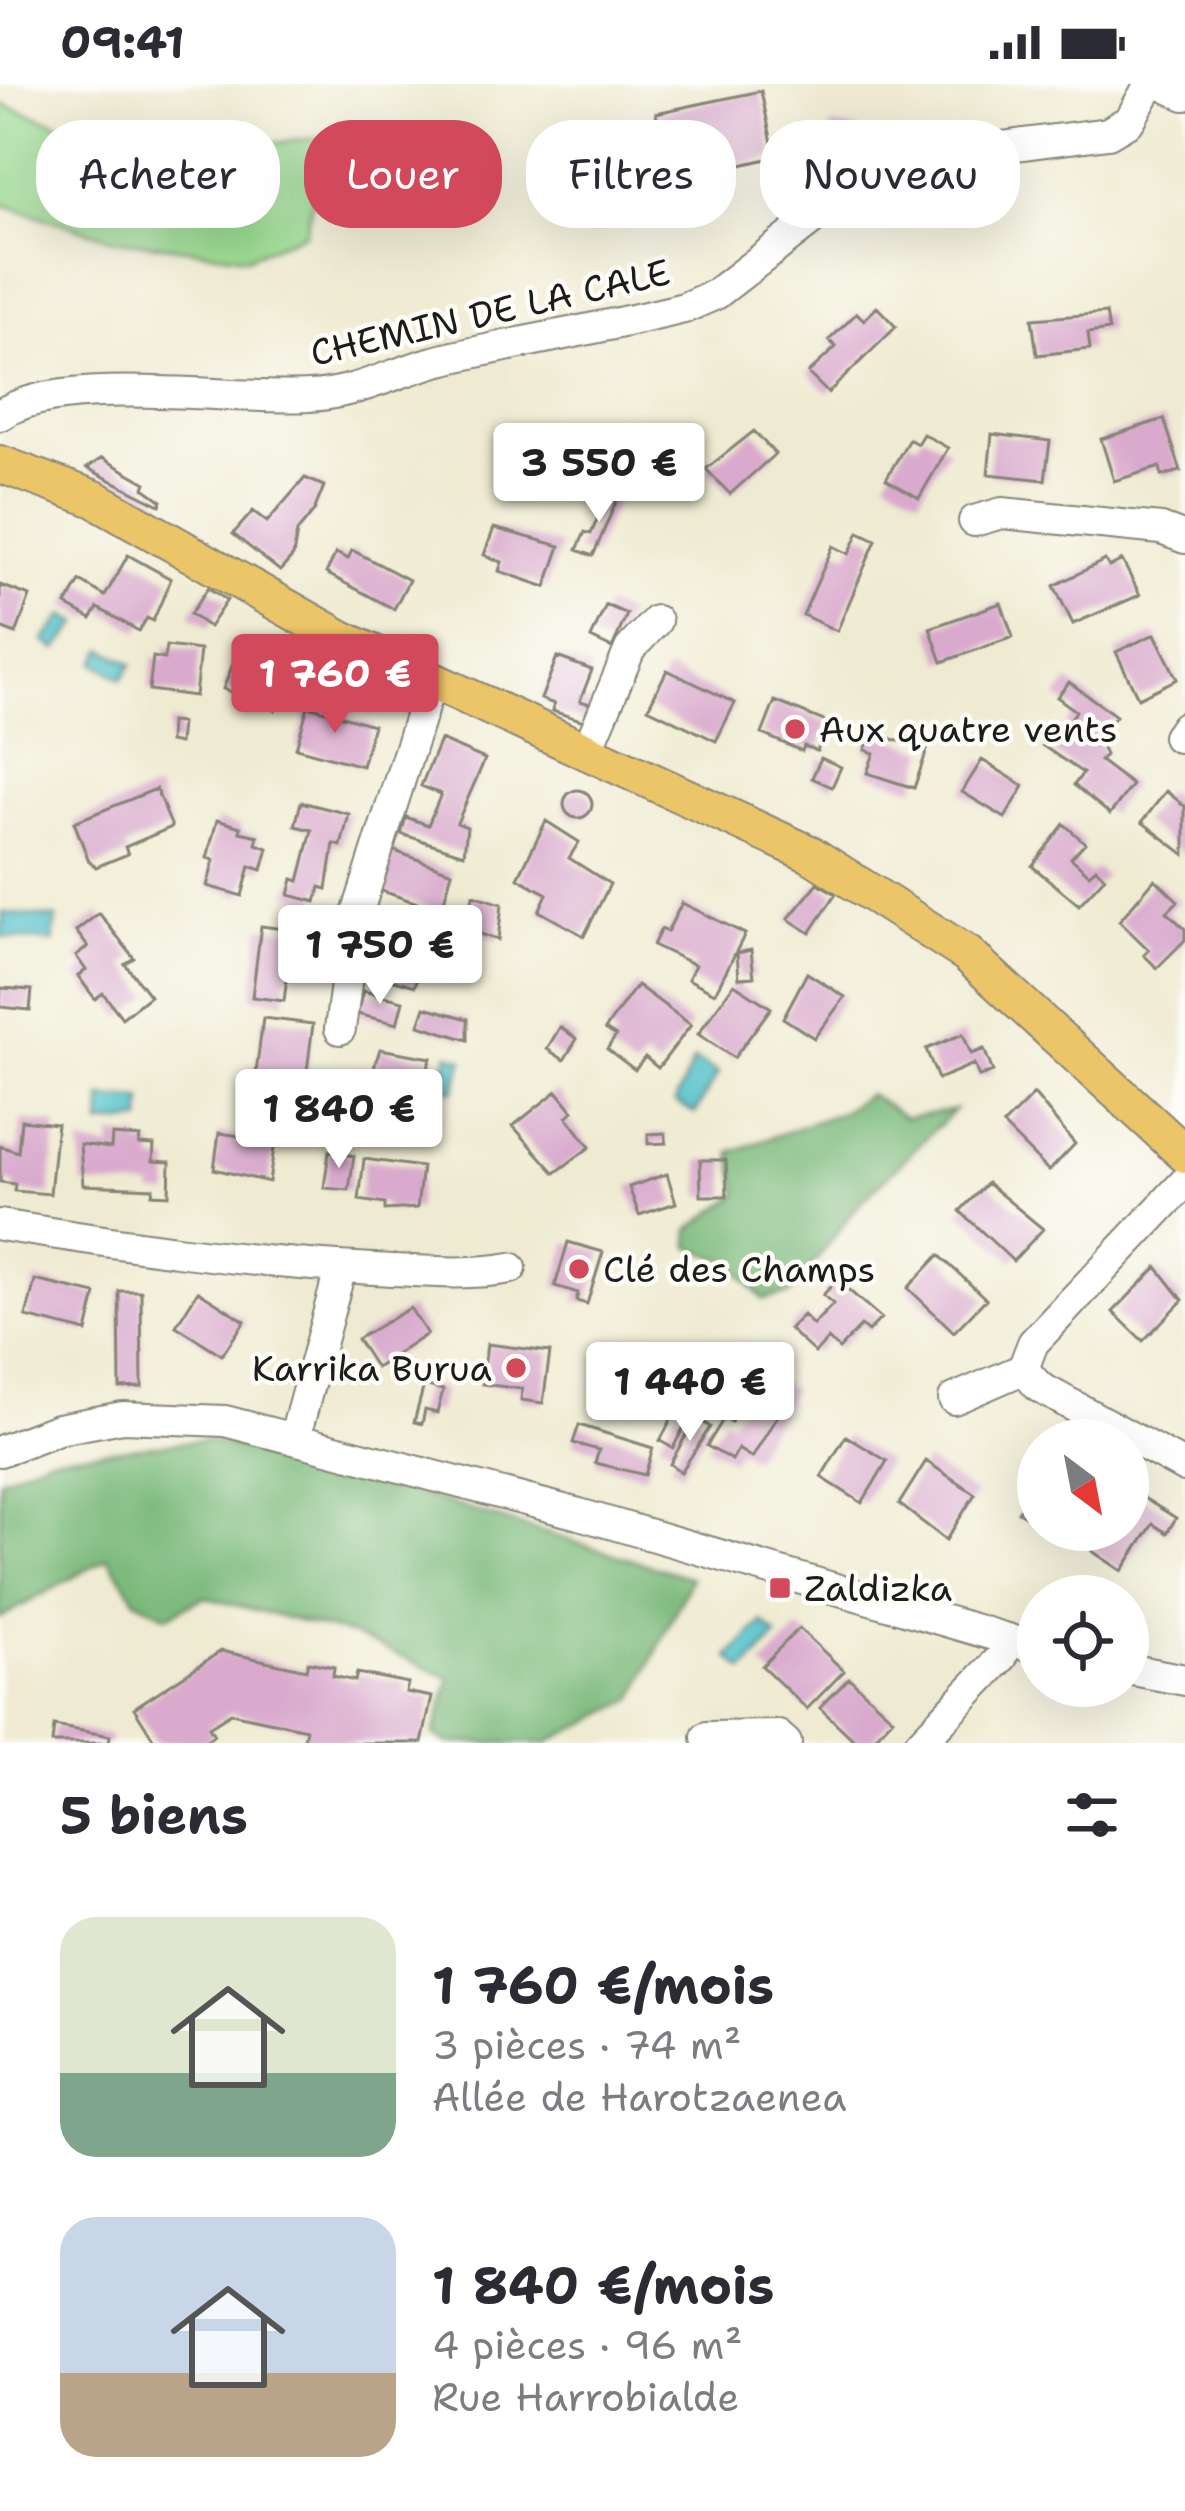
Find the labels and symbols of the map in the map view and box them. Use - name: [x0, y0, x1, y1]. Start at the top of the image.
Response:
- street label: CHEMIN DE LA CALE: [305, 247, 675, 378]
- pin: 3 550 €: [488, 423, 710, 525]
- pin: 1 760 €: [224, 634, 446, 736]
- place label: Aux quatre vents: [819, 705, 1118, 754]
- marker: Aux quatre vents: [782, 716, 808, 742]
- pin: 1 750 €: [269, 905, 491, 1007]
- pin: 1 840 €: [228, 1069, 450, 1171]
- place label: Clé des Champs: [603, 1245, 875, 1294]
- marker: Clé des Champs: [566, 1256, 592, 1282]
- pin: 1 440 €: [579, 1342, 801, 1444]
- place label: Karrika Burua: [252, 1344, 492, 1393]
- marker: Karrika Burua: [503, 1355, 529, 1381]
- north arrow: [1017, 1419, 1149, 1551]
- place label: Zaldizka: [804, 1564, 952, 1613]
- marker: Zaldizka: [767, 1575, 793, 1601]

